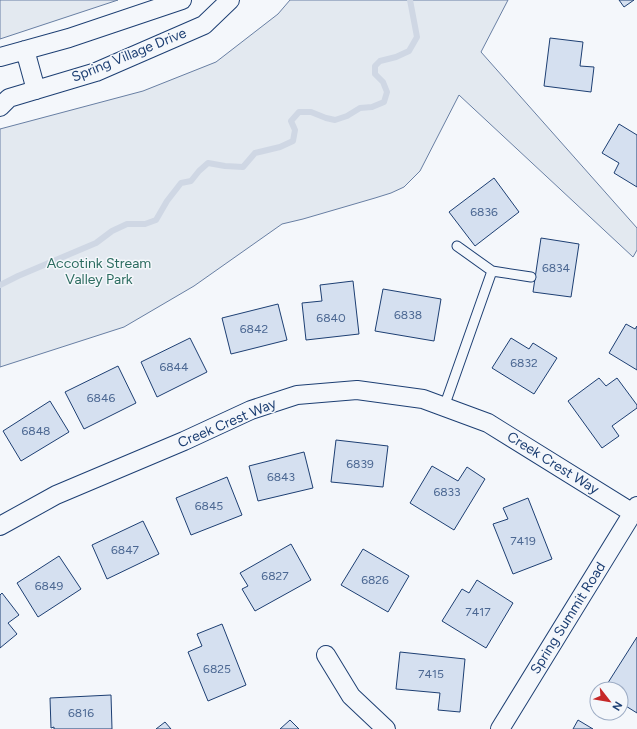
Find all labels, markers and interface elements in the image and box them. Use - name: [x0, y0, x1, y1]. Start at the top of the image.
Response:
- street label: Spring Village Drive: [69, 24, 189, 86]
- house number: 6836: [470, 205, 498, 219]
- park label: Accotink Stream Valley Park: [47, 255, 151, 288]
- house number: 6834: [542, 261, 571, 275]
- house number: 6838: [394, 308, 422, 322]
- house number: 6840: [316, 311, 346, 325]
- house number: 6842: [240, 322, 268, 336]
- house number: 6832: [510, 356, 538, 370]
- house number: 6844: [159, 360, 189, 374]
- house number: 6846: [87, 391, 115, 405]
- street label: Creek Crest Way: [175, 394, 279, 451]
- house number: 6848: [22, 424, 50, 438]
- street label: Creek Crest Way: [504, 428, 603, 498]
- house number: 6839: [346, 457, 374, 471]
- house number: 6843: [267, 470, 295, 484]
- house number: 6833: [433, 485, 461, 499]
- house number: 6845: [195, 499, 223, 513]
- house number: 7419: [510, 534, 536, 548]
- house number: 6847: [111, 543, 140, 557]
- street label: Spring Summit Road: [527, 559, 609, 677]
- house number: 6827: [261, 569, 289, 583]
- house number: 6826: [361, 573, 389, 587]
- house number: 6849: [35, 579, 63, 593]
- house number: 7417: [465, 605, 491, 619]
- house number: 6825: [203, 662, 231, 676]
- house number: 7415: [418, 667, 444, 681]
- north arrow: [589, 681, 629, 721]
- text: N: [609, 699, 625, 713]
- house number: 6816: [68, 706, 94, 720]

